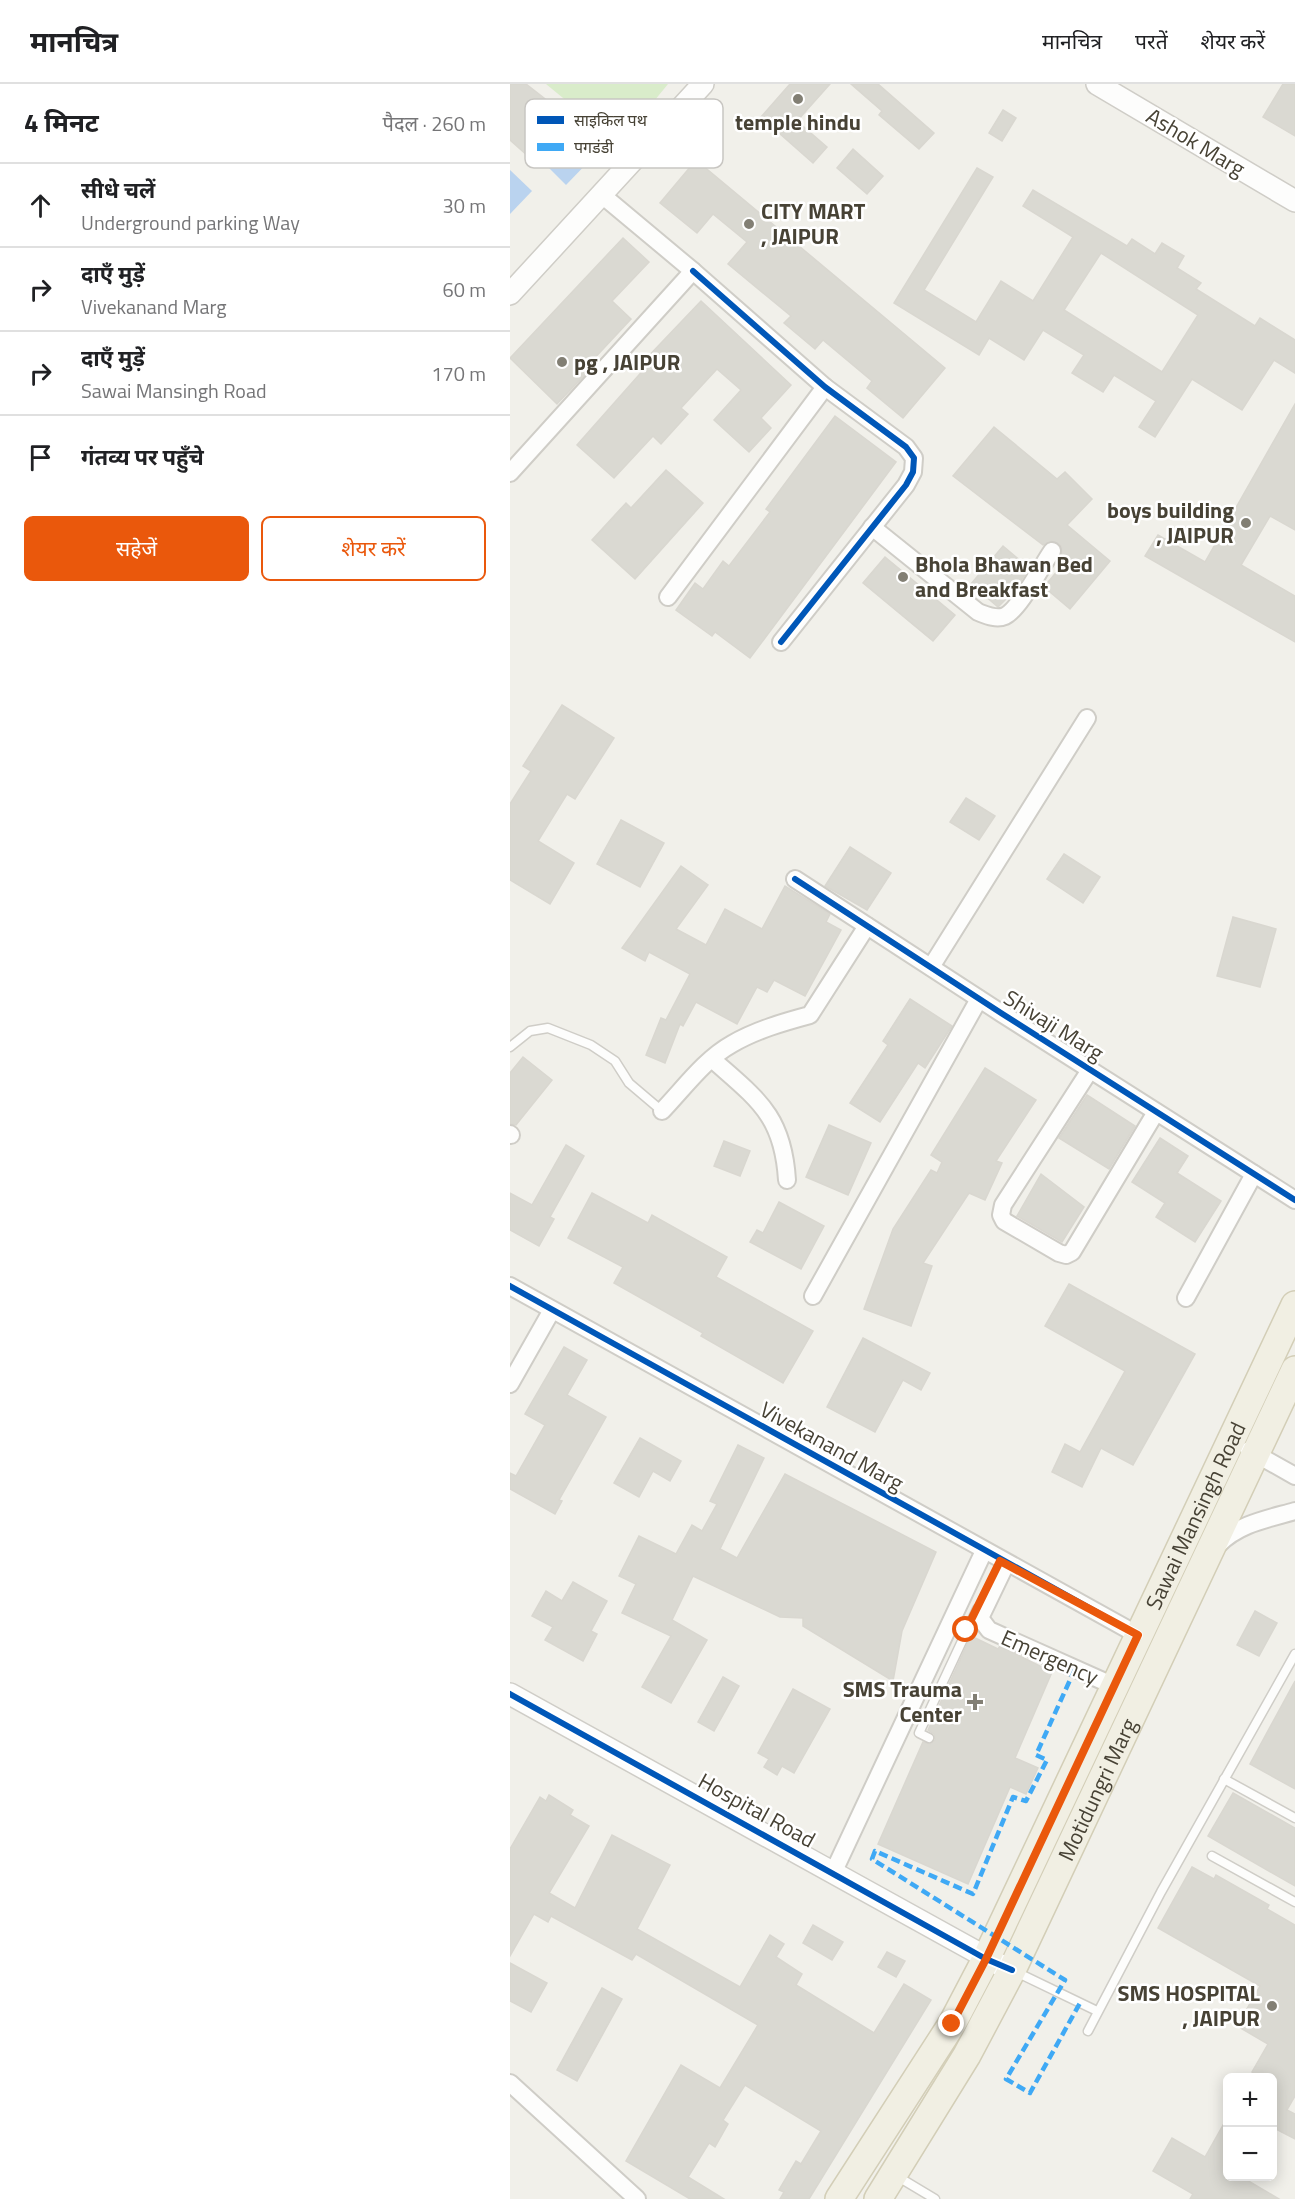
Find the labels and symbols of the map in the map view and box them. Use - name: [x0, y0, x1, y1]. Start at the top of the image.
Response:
- marker: temple hindu: [791, 92, 805, 106]
- legend: [525, 99, 723, 168]
- street label: Ashok Marg: [1140, 99, 1252, 185]
- place label: temple hindu: [735, 105, 861, 139]
- text: साइकिल पथ: [574, 108, 648, 132]
- text: पगडंडी: [574, 135, 614, 159]
- place label: CITY MART , JAIPUR: [761, 194, 866, 253]
- marker: CITY MART , JAIPUR: [742, 217, 756, 231]
- place label: pg , JAIPUR: [574, 345, 680, 379]
- marker: pg , JAIPUR: [555, 355, 569, 369]
- place label: boys building , JAIPUR: [1107, 493, 1234, 552]
- marker: boys building , JAIPUR: [1239, 516, 1253, 530]
- place label: Bhola Bhawan Bed and Breakfast: [915, 547, 1093, 606]
- marker: Bhola Bhawan Bed and Breakfast: [896, 570, 910, 584]
- street label: Shivaji Marg: [997, 981, 1111, 1069]
- street label: Vivekanand Marg: [754, 1392, 910, 1500]
- street label: Sawai Mansingh Road: [1136, 1416, 1254, 1615]
- route start: [952, 1616, 978, 1642]
- street label: Emergency: [996, 1620, 1105, 1694]
- place label: SMS Trauma Center: [843, 1672, 962, 1731]
- marker: SMS Trauma Center: [966, 1693, 984, 1711]
- street label: Motidungri Marg: [1049, 1712, 1145, 1867]
- street label: Hospital Road: [692, 1764, 822, 1856]
- place label: SMS HOSPITAL , JAIPUR: [1118, 1976, 1261, 2035]
- marker: SMS HOSPITAL , JAIPUR: [1265, 1999, 1279, 2013]
- route end: [938, 2010, 964, 2036]

